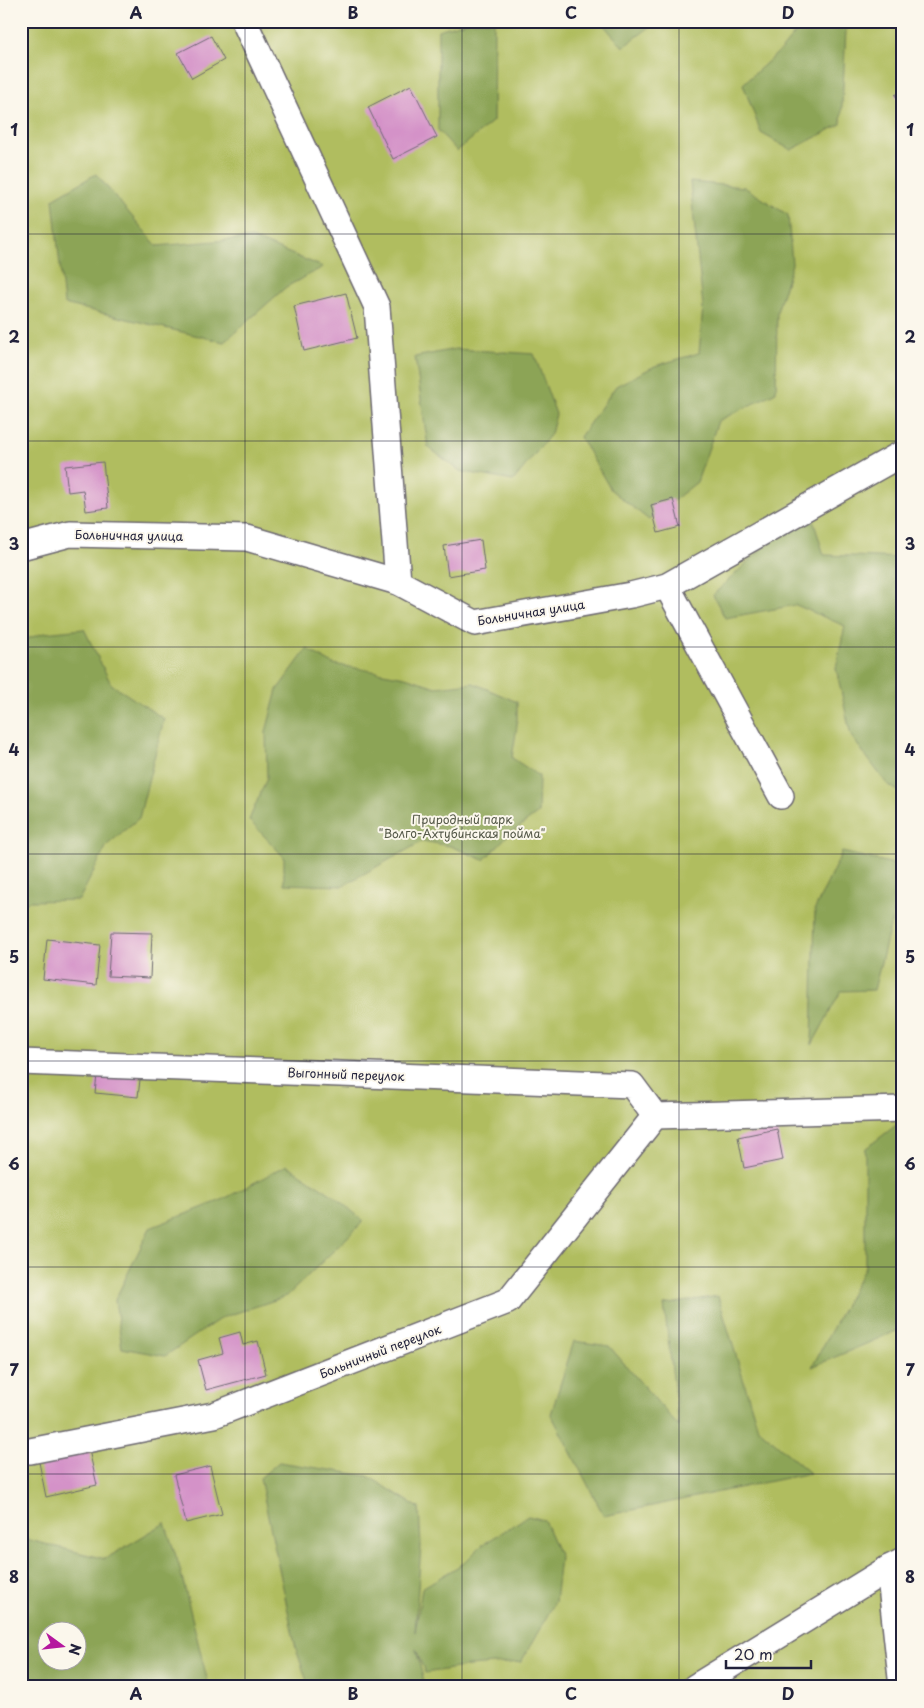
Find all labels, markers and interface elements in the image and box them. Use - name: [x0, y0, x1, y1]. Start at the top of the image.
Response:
- text: A: [130, 0, 143, 24]
- text: B: [348, 0, 359, 24]
- text: C: [565, 0, 577, 24]
- text: D: [782, 0, 794, 24]
- text: 1: [10, 117, 18, 141]
- text: 1: [906, 117, 914, 141]
- text: 2: [8, 324, 20, 348]
- text: 2: [904, 324, 916, 348]
- street label: Больничная улица: [75, 525, 184, 545]
- text: 3: [9, 531, 19, 555]
- text: 3: [905, 531, 915, 555]
- street label: Больничная улица: [476, 595, 586, 629]
- text: 4: [9, 737, 20, 761]
- text: 4: [905, 737, 916, 761]
- park label: Природный парк "Волго-Ахтубинская пойма": [379, 810, 545, 842]
- text: 5: [9, 944, 19, 968]
- text: 5: [905, 944, 915, 968]
- street label: Выгонный переулок: [287, 1063, 406, 1085]
- text: 6: [8, 1151, 20, 1175]
- text: 6: [904, 1151, 916, 1175]
- street label: Больничный переулок: [317, 1319, 444, 1382]
- text: 7: [9, 1357, 19, 1381]
- text: 7: [905, 1357, 915, 1381]
- text: 8: [9, 1564, 19, 1588]
- text: 8: [905, 1564, 915, 1588]
- north arrow: [38, 1620, 88, 1670]
- scale bar: [726, 1638, 812, 1670]
- text: N: [63, 1641, 87, 1658]
- text: 20 m: [734, 1642, 773, 1665]
- text: A: [130, 1681, 143, 1705]
- text: B: [348, 1681, 359, 1705]
- text: C: [565, 1681, 577, 1705]
- text: D: [782, 1681, 794, 1705]

